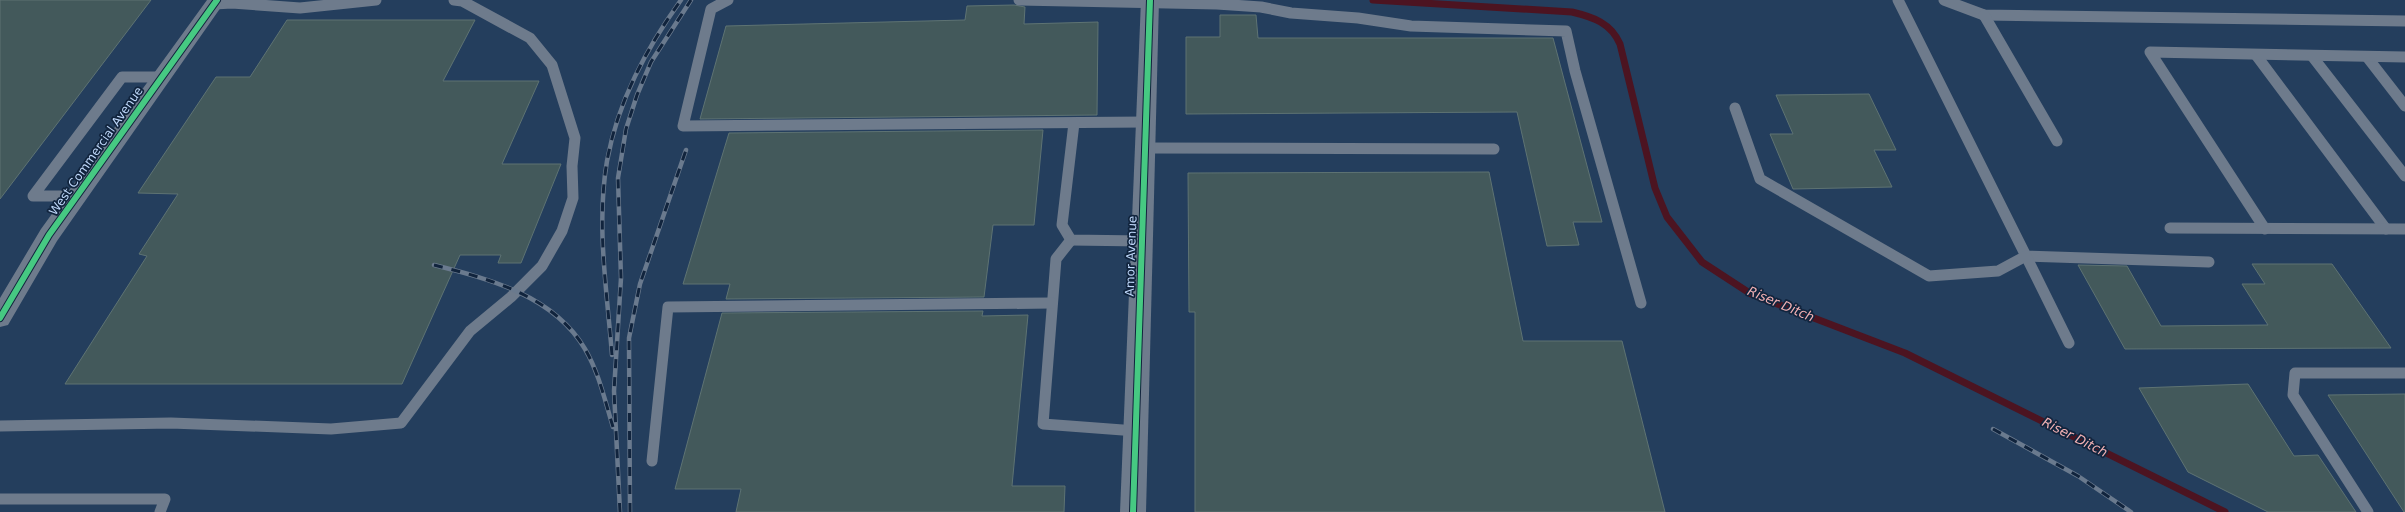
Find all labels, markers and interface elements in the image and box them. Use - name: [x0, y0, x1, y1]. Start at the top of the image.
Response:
- street label: West Commercial Avenue: [46, 84, 146, 218]
- street label: Amor Avenue: [1123, 215, 1139, 297]
- water label: Riser Ditch: [1745, 283, 1817, 325]
- water label: Riser Ditch: [2040, 414, 2110, 460]

